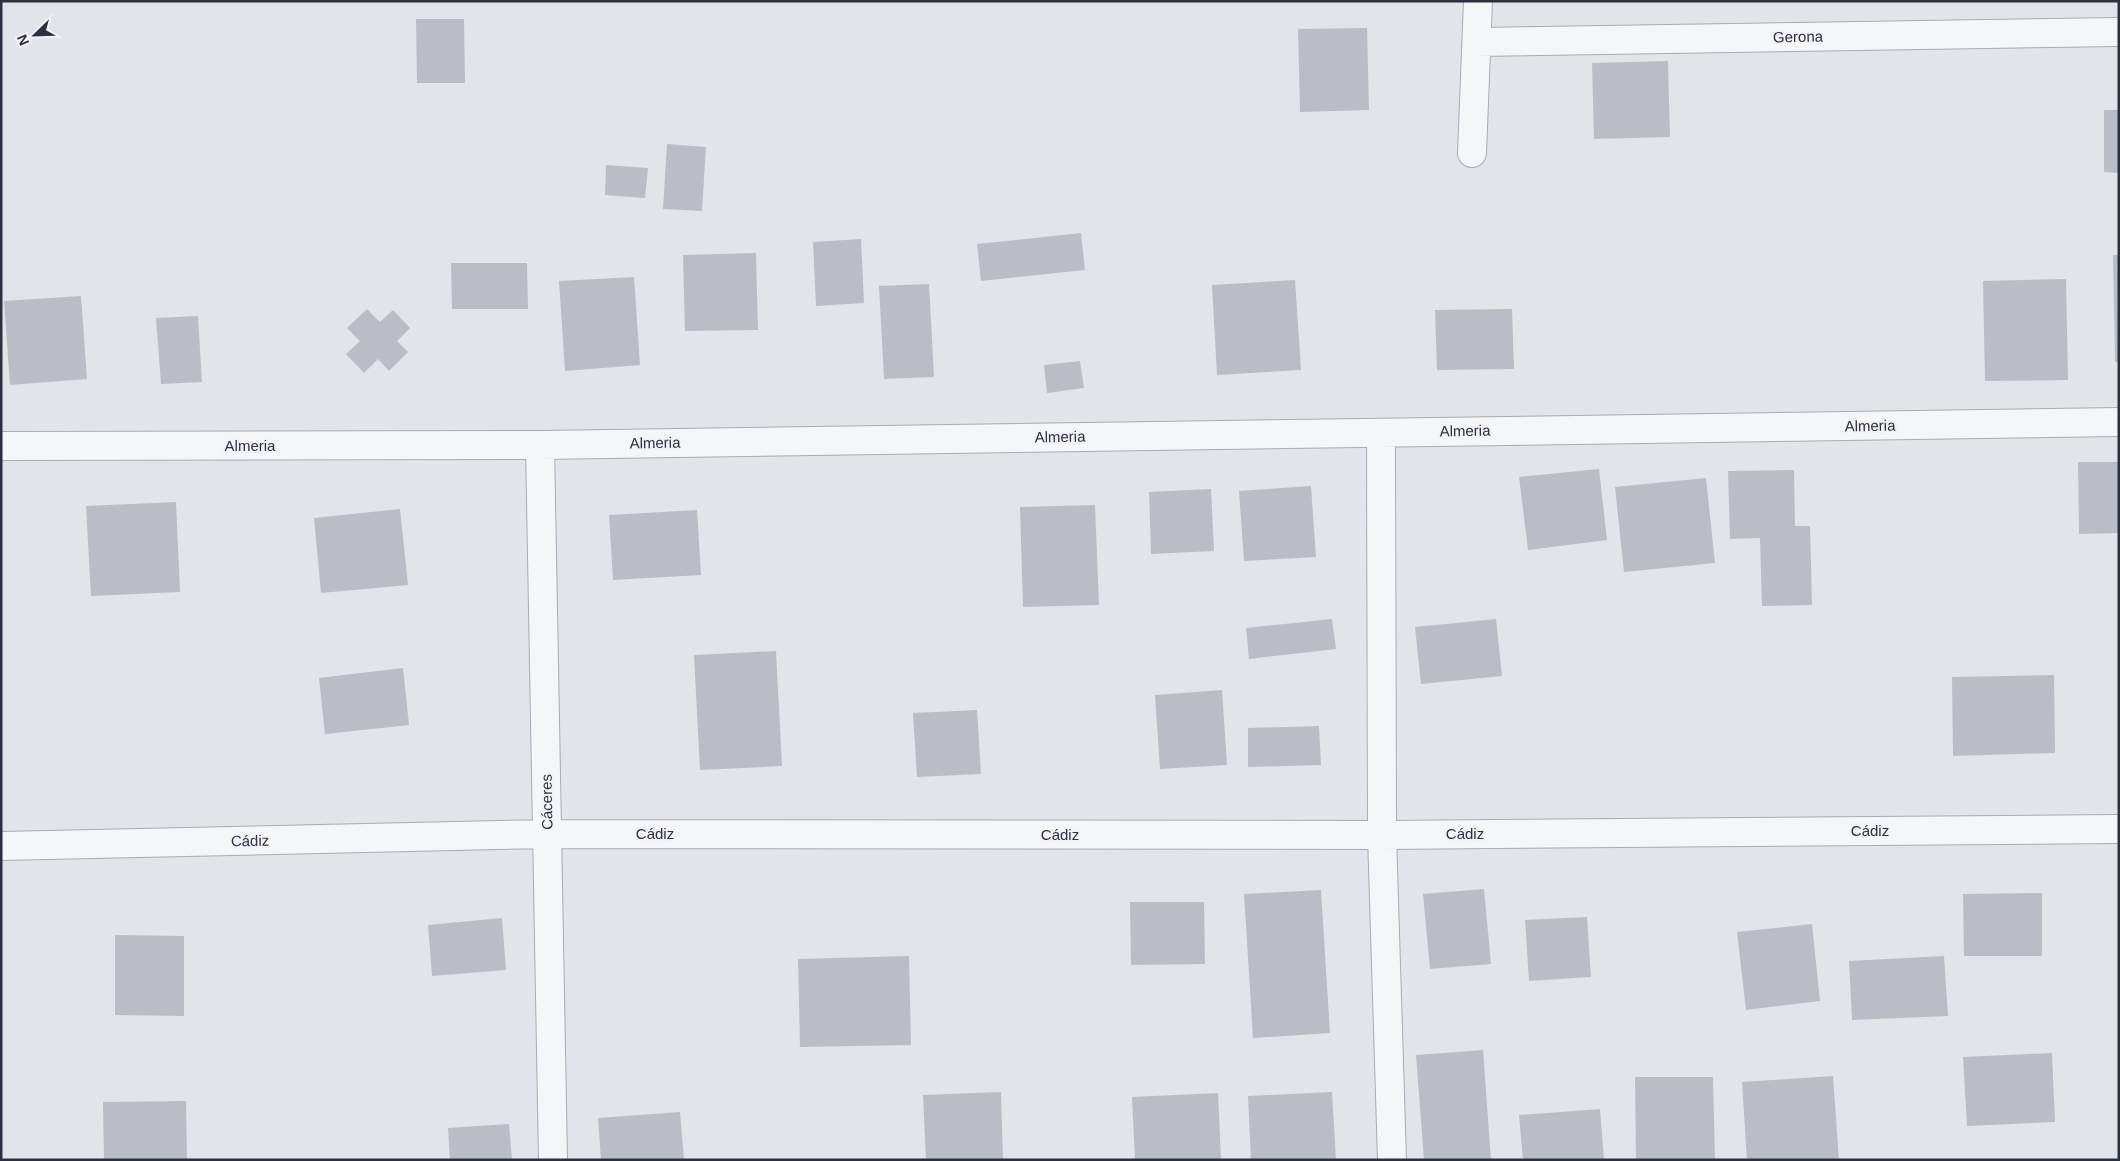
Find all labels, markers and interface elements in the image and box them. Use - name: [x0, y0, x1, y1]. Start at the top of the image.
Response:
- north arrow: [10, 10, 60, 60]
- street label: Gerona: [1773, 28, 1824, 45]
- text: N: [14, 32, 32, 48]
- street label: Almeria: [1844, 417, 1896, 434]
- street label: Almeria: [1439, 422, 1491, 439]
- street label: Almeria: [1034, 428, 1086, 445]
- street label: Almeria: [629, 434, 681, 451]
- street label: Almeria: [225, 437, 276, 454]
- street label: Cáceres: [538, 774, 555, 830]
- street label: Cádiz: [1851, 822, 1889, 839]
- street label: Cádiz: [636, 825, 674, 842]
- street label: Cádiz: [1446, 825, 1484, 842]
- street label: Cádiz: [1041, 826, 1079, 843]
- street label: Cádiz: [231, 832, 269, 849]

